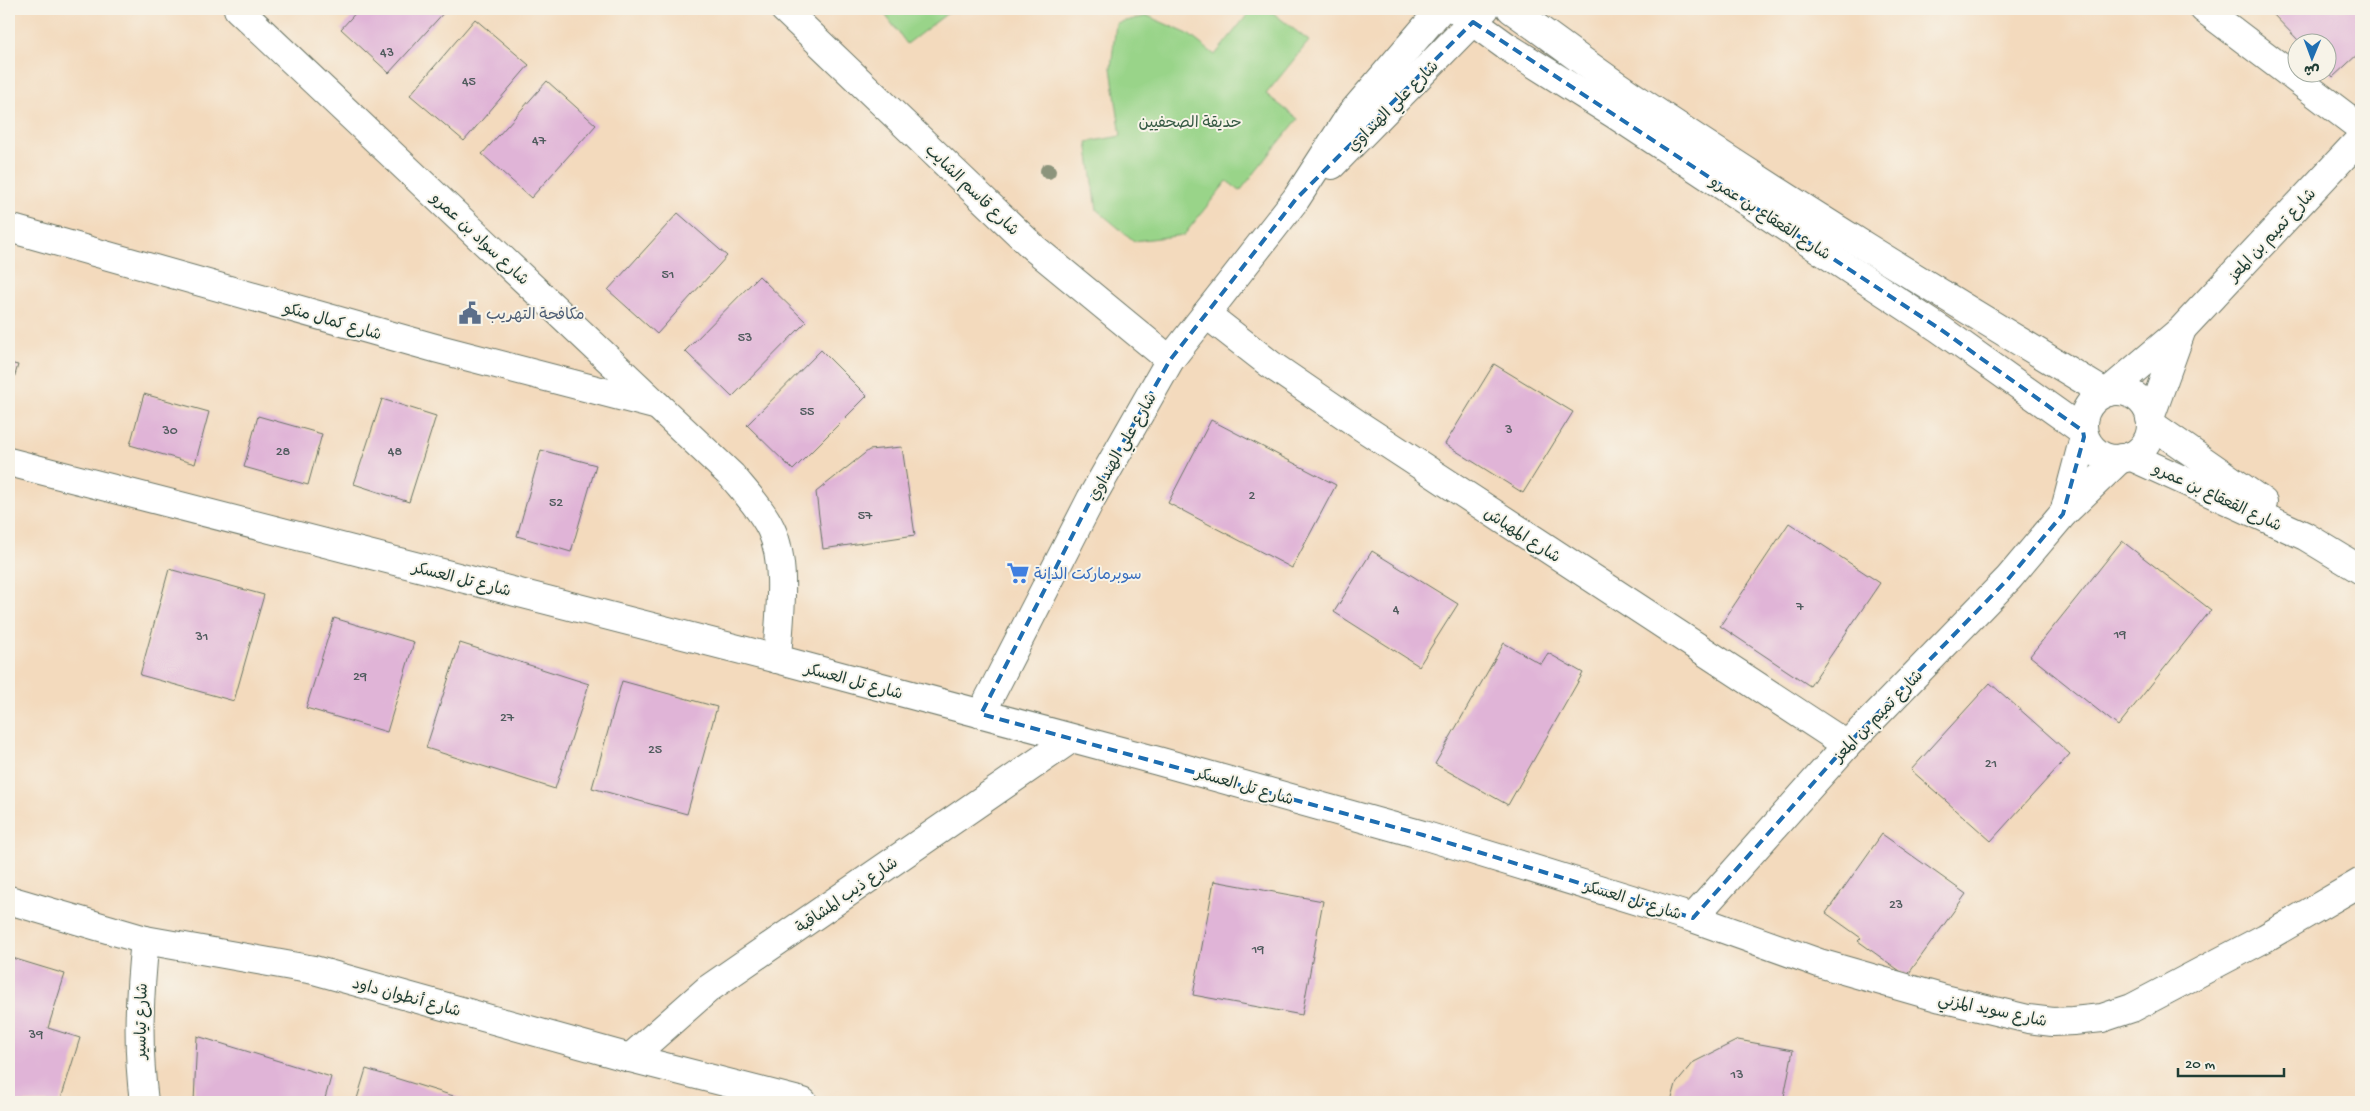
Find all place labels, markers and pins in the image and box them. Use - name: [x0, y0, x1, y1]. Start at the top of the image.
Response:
- public building icon: مكافحة التهريب: [457, 300, 483, 326]
- place label: مكافحة التهريب: [486, 306, 585, 326]
- supermarket icon: سوبرماركت الدانة: [1005, 560, 1031, 586]
- place label: سوبرماركت الدانة: [1034, 566, 1142, 586]

